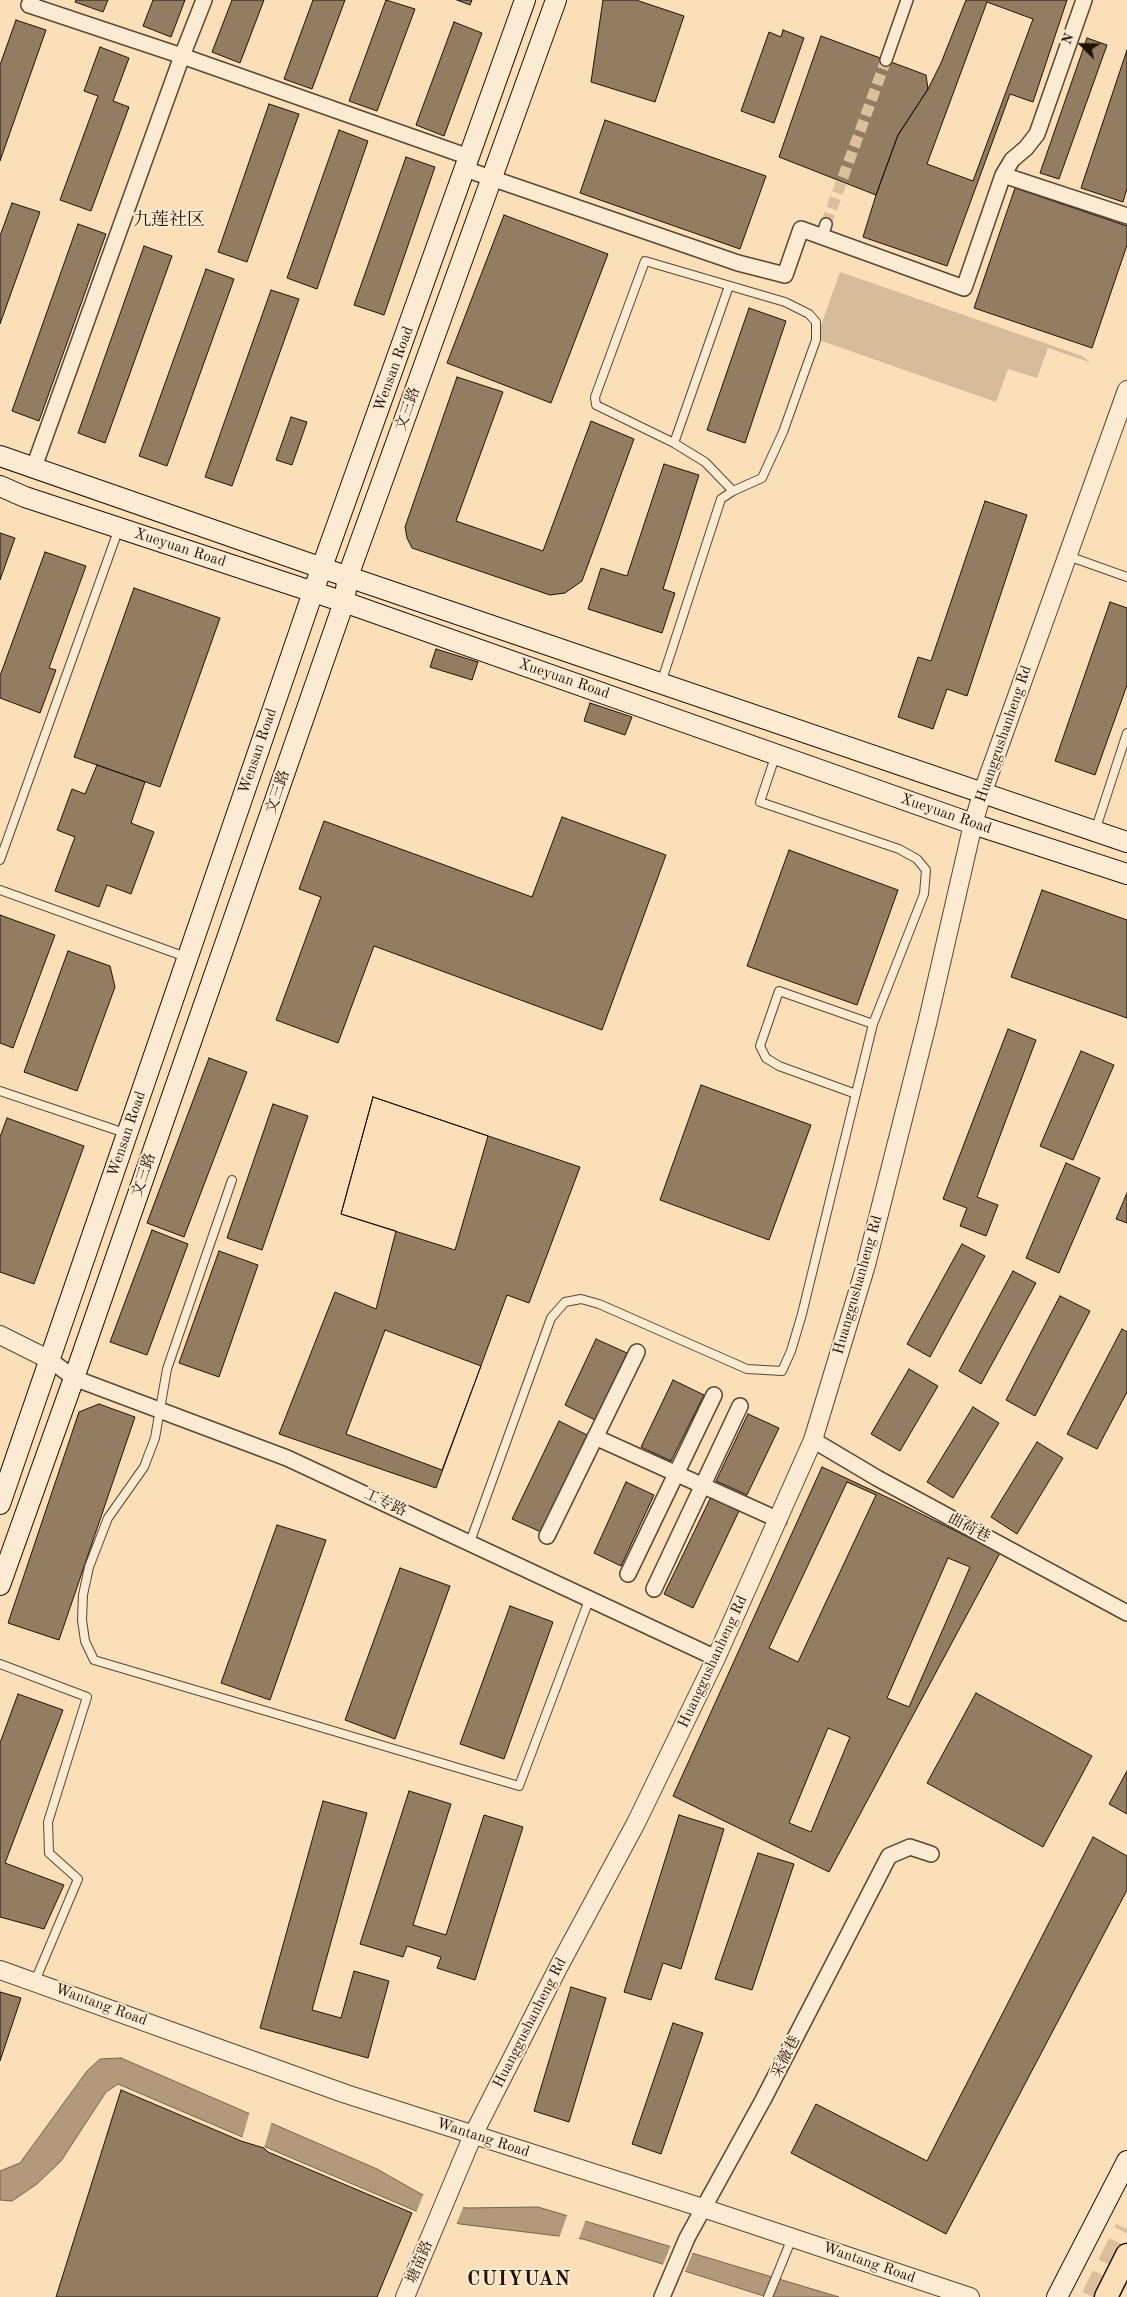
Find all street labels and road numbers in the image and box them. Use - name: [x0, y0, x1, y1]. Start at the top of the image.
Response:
- street label: Wensan Road: [370, 324, 418, 414]
- street label: 文三路: [392, 385, 424, 433]
- street label: Xueyuan Road: [132, 525, 228, 571]
- street label: Xueyuan Road: [516, 655, 612, 703]
- street label: Huanggushanheng Rd: [972, 663, 1036, 805]
- street label: Wensan Road: [235, 706, 281, 796]
- street label: 文三路: [262, 768, 294, 816]
- street label: Xueyuan Road: [898, 790, 994, 838]
- street label: Wensan Road: [104, 1089, 150, 1179]
- street label: 文三路: [128, 1151, 160, 1199]
- street label: Huanggushanheng Rd: [830, 1213, 886, 1357]
- street label: 工专路: [361, 1485, 409, 1521]
- street label: 曲荷巷: [945, 1509, 993, 1547]
- street label: Huanggushanheng Rd: [674, 1593, 752, 1731]
- street label: Huanggushanheng Rd: [489, 1955, 571, 2091]
- street label: Wantang Road: [52, 1980, 150, 2030]
- street label: 采薇巷: [768, 2033, 804, 2081]
- street label: Wantang Road: [434, 2114, 532, 2162]
- street label: 塘苗路: [403, 2238, 437, 2286]
- street label: Wantang Road: [820, 2239, 918, 2287]

